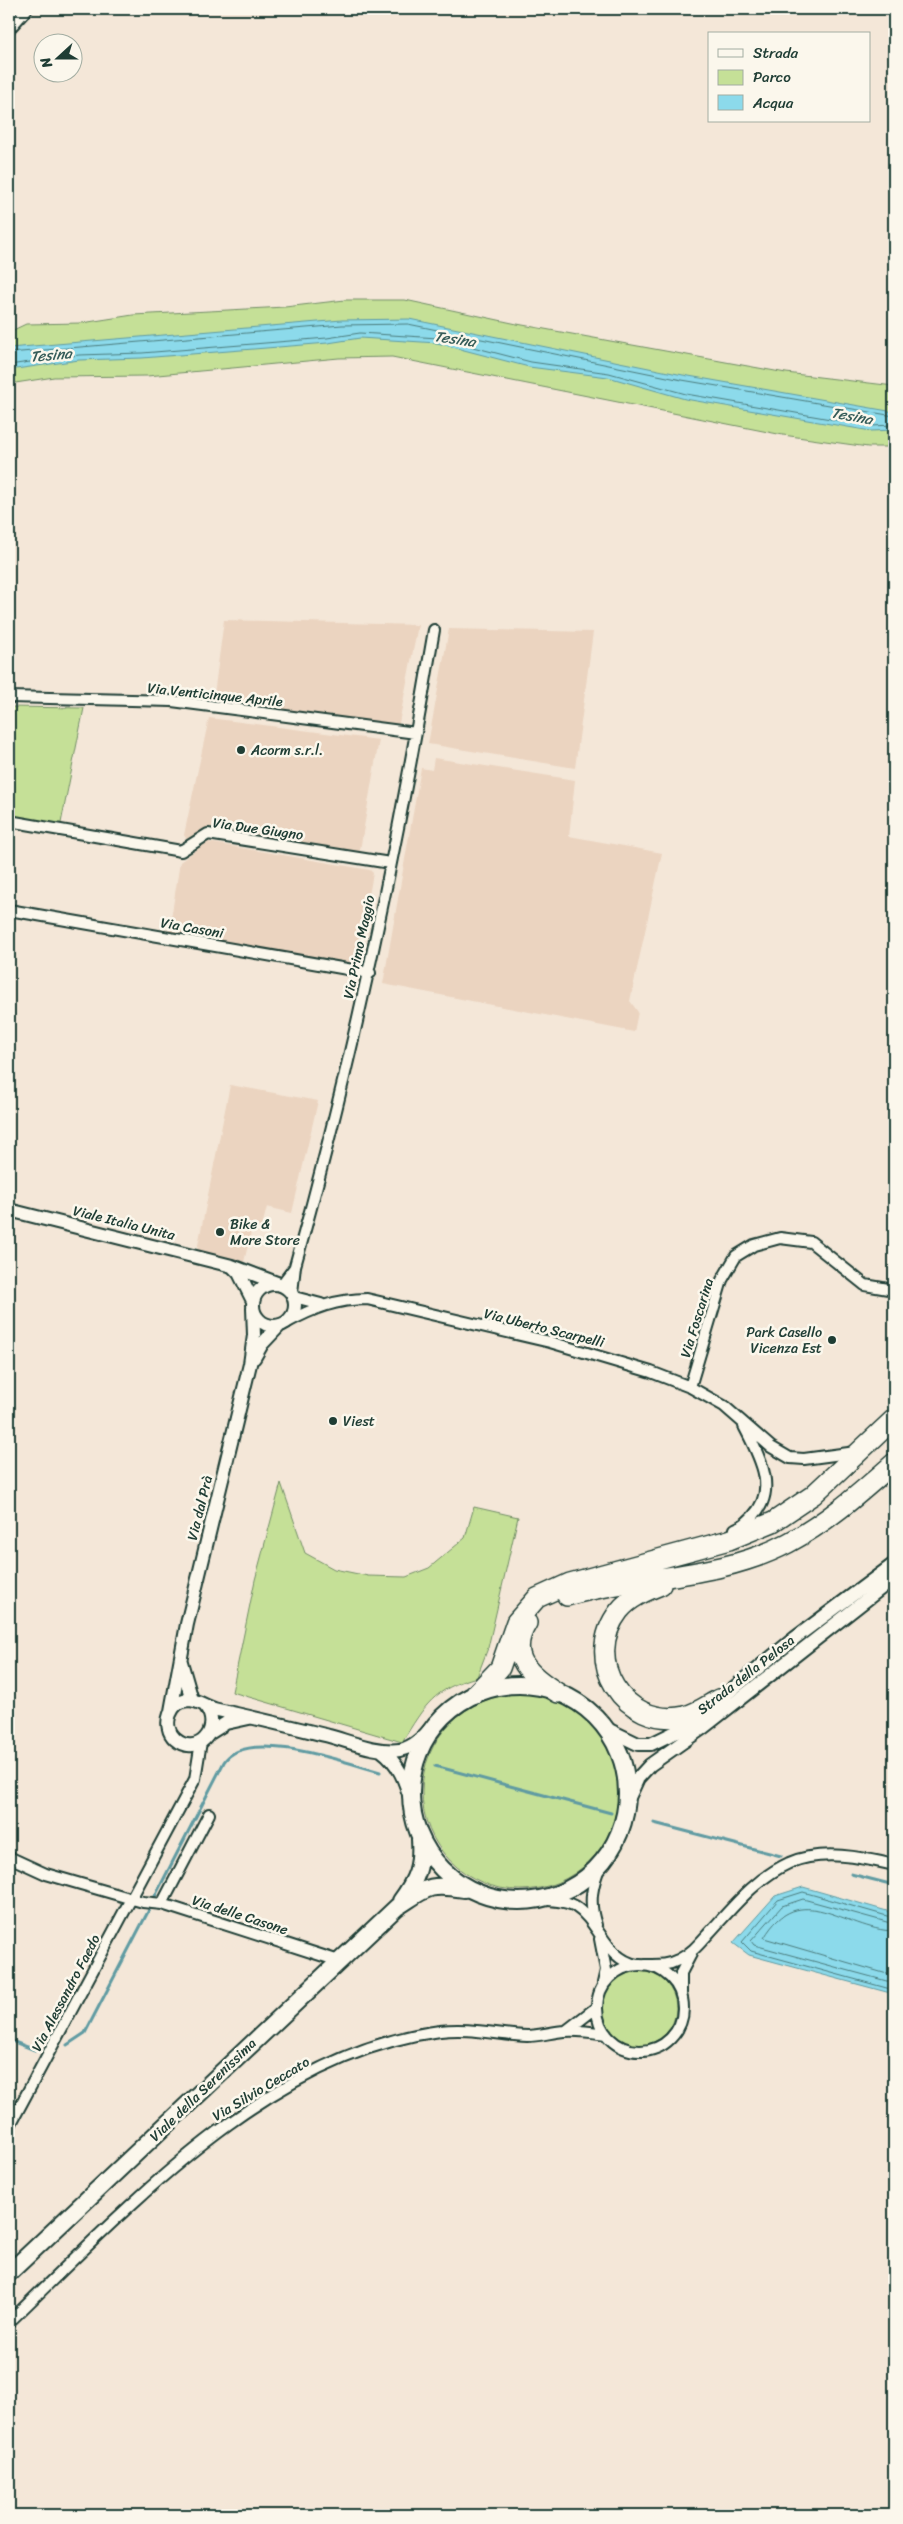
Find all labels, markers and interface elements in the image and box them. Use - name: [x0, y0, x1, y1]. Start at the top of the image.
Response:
- north arrow: [32, 32, 82, 82]
- legend: [708, 32, 870, 122]
- text: Strada: [753, 40, 799, 66]
- text: N: [33, 53, 60, 72]
- text: Parco: [753, 64, 791, 90]
- text: Acqua: [752, 90, 794, 116]
- water label: Tesina: [433, 323, 479, 355]
- water label: Tesina: [29, 340, 74, 370]
- water label: Tesina: [829, 400, 876, 433]
- street label: Via Venticinque Aprile: [146, 675, 284, 715]
- place label: Acorm s.r.l.: [250, 738, 323, 763]
- marker: Acorm s.r.l.: [235, 744, 247, 756]
- street label: Via Due Giugno: [211, 810, 305, 848]
- street label: Via Primo Maggio: [336, 893, 382, 1001]
- street label: Via Casoni: [159, 910, 227, 946]
- street label: Viale Italia Unita: [70, 1198, 179, 1248]
- place label: Bike & More Store: [230, 1212, 300, 1253]
- marker: Bike & More Store: [214, 1226, 226, 1238]
- street label: Via Foscarina: [673, 1275, 721, 1361]
- street label: Via Uberto Scarpelli: [481, 1301, 608, 1355]
- place label: Park Casello Vicenza Est: [746, 1320, 822, 1361]
- marker: Park Casello Vicenza Est: [826, 1334, 838, 1346]
- place label: Viest: [343, 1409, 375, 1434]
- marker: Viest: [327, 1415, 339, 1427]
- street label: Via dal Prà: [180, 1473, 220, 1543]
- street label: Strada della Pelosa: [692, 1629, 800, 1721]
- street label: Via delle Casone: [189, 1888, 291, 1942]
- street label: Via Alessandro Faedo: [25, 1930, 107, 2056]
- street label: Viale della Serenissima: [144, 2032, 262, 2148]
- street label: Via Silvio Ceccato: [207, 2050, 315, 2128]

